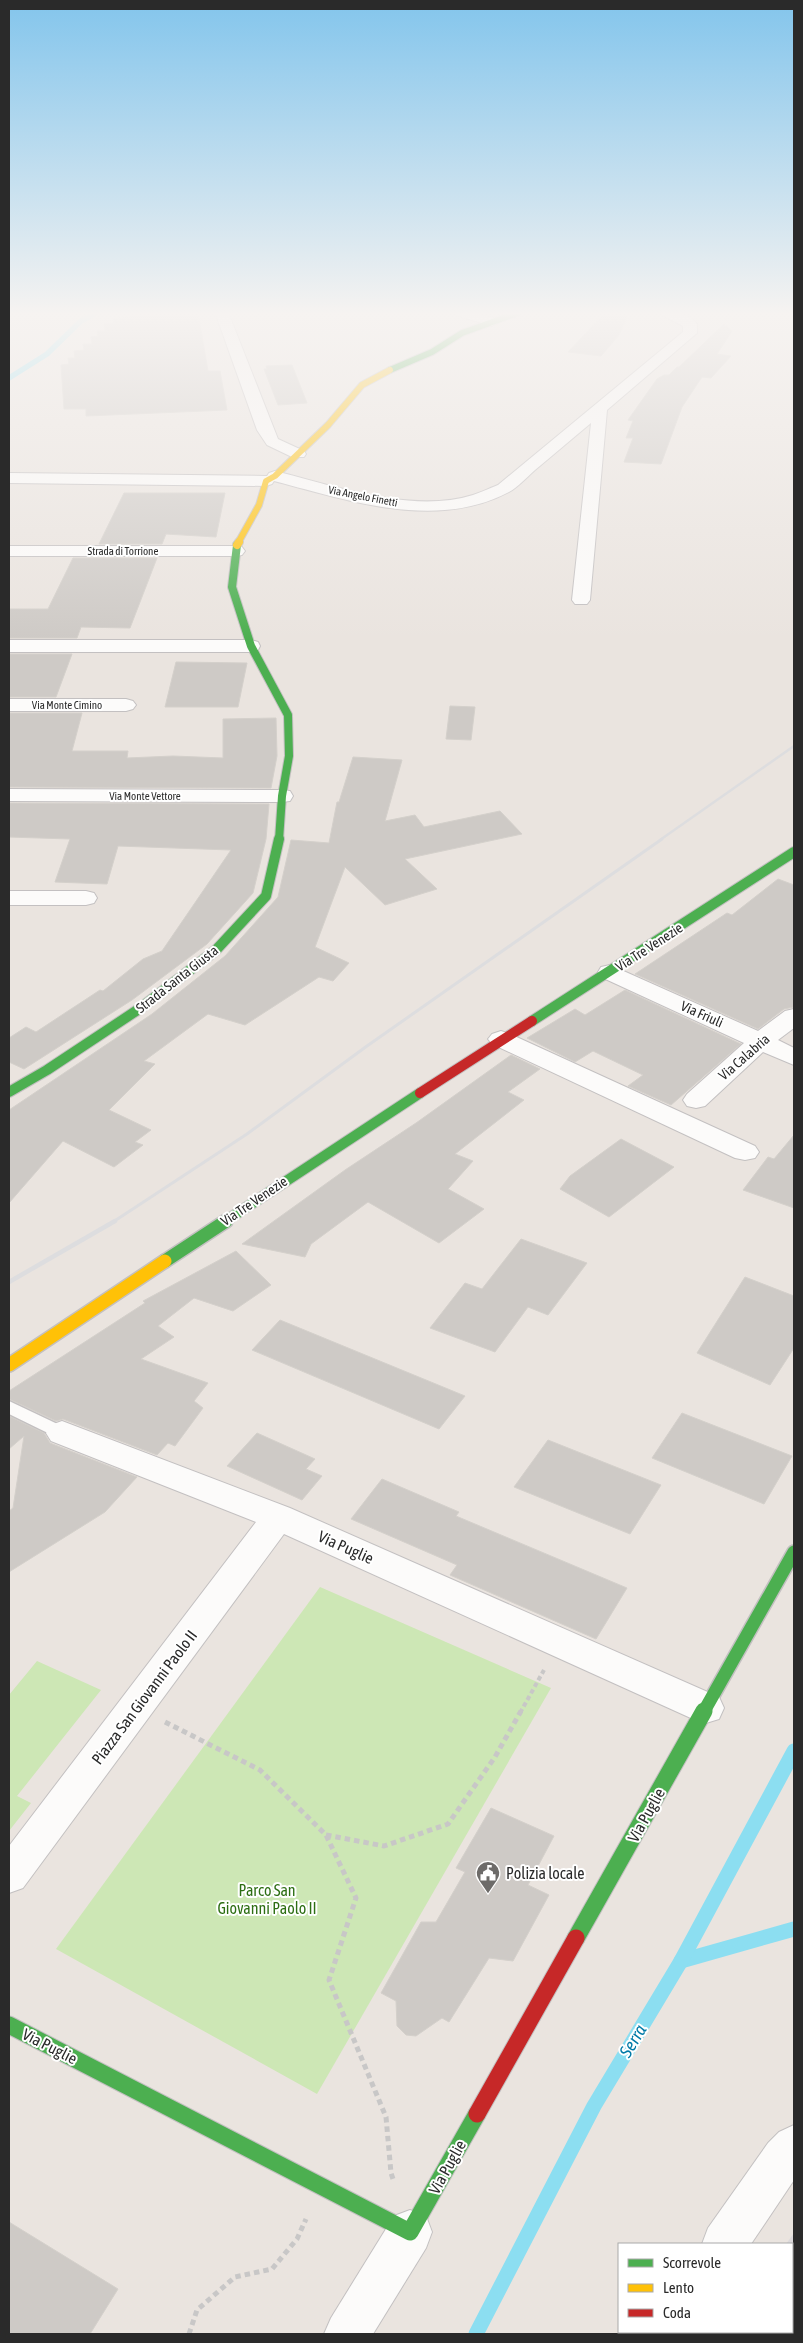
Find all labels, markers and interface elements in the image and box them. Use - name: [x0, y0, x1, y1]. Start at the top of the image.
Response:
- street label: Via Angelo Finetti: [327, 483, 399, 509]
- street label: Strada di Torrione: [88, 545, 158, 557]
- street label: Via Monte Cimino: [32, 699, 102, 711]
- street label: Via Monte Vettore: [109, 790, 181, 802]
- street label: Via Tre Venezie: [612, 919, 686, 975]
- street label: Strada Santa Giusta: [133, 942, 221, 1016]
- street label: Via Friuli: [678, 998, 726, 1030]
- street label: Via Calabria: [715, 1031, 773, 1083]
- street label: Via Tre Venezie: [218, 1173, 290, 1229]
- street label: Via Puglie: [315, 1527, 377, 1568]
- street label: Piazza San Giovanni Paolo II: [88, 1626, 200, 1768]
- street label: Via Puglie: [624, 1785, 669, 1846]
- public building icon: Polizia locale: [475, 1860, 501, 1894]
- place label: Polizia locale: [506, 1864, 585, 1882]
- park label: Parco San Giovanni Paolo II: [217, 1881, 317, 1917]
- water label: Serra: [614, 2020, 651, 2062]
- street label: Via Puglie: [19, 2025, 80, 2068]
- street label: Via Puglie: [425, 2137, 470, 2198]
- legend: [618, 2243, 793, 2333]
- text: Scorrevole: [663, 2254, 721, 2271]
- text: Lento: [663, 2279, 694, 2296]
- text: Coda: [663, 2304, 691, 2321]

